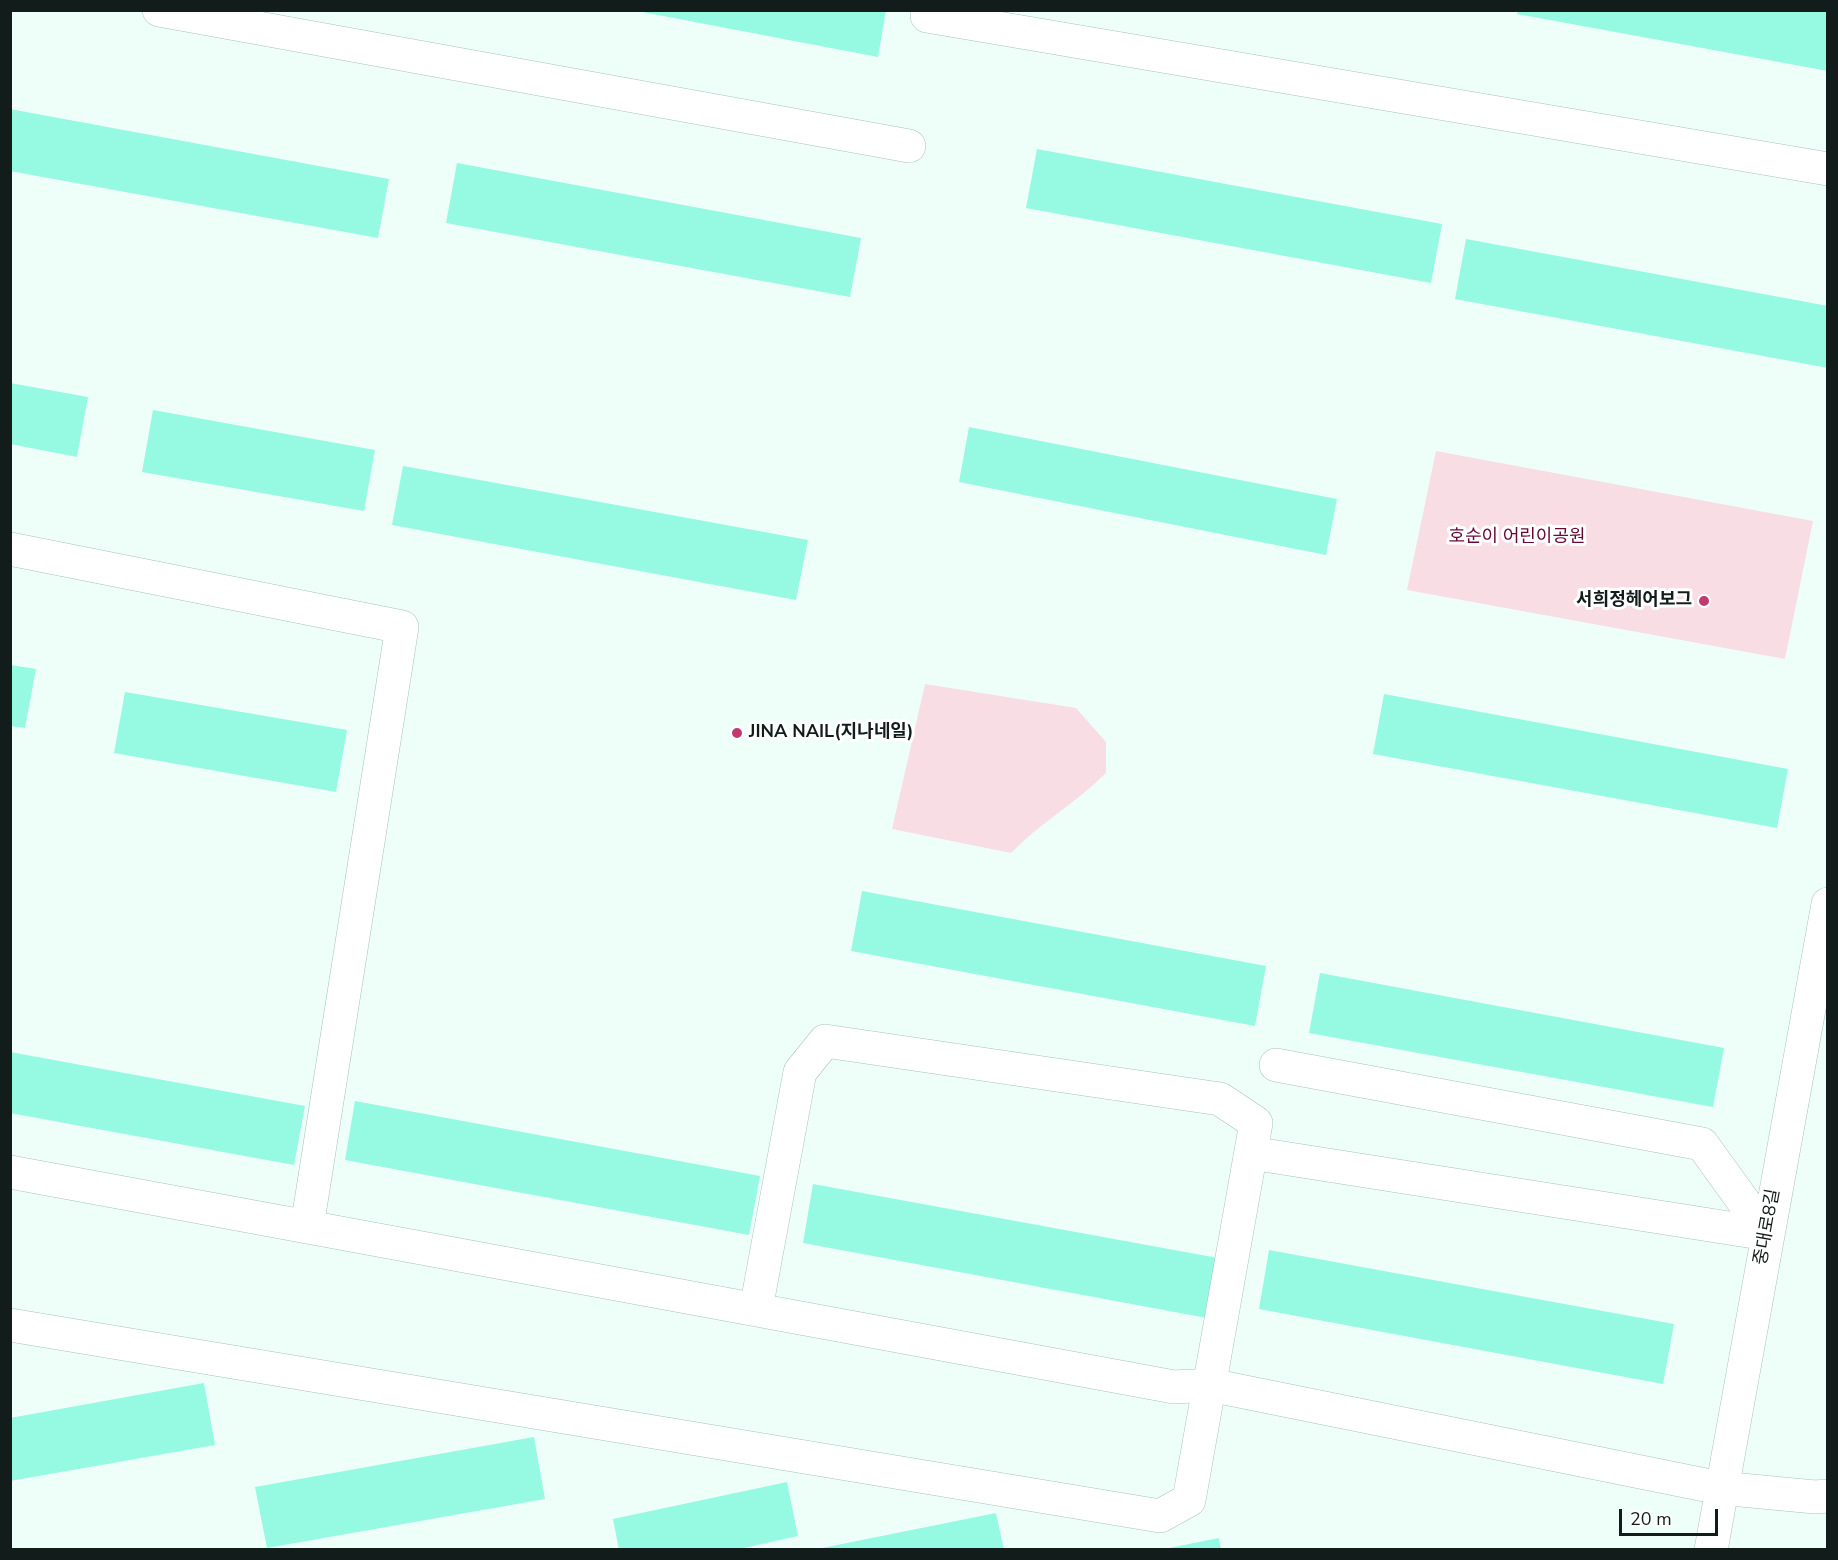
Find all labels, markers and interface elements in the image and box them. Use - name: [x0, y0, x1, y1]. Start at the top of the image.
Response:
- park label: 호순이 어린이공원: [1448, 527, 1586, 549]
- place label: 서희정헤어보그: [1576, 590, 1692, 612]
- marker: 서희정헤어보그: [1697, 594, 1711, 608]
- place label: JINA NAIL(지나네일): [749, 722, 913, 744]
- marker: JINA NAIL(지나네일): [730, 726, 744, 740]
- street label: 중대로8길: [1751, 1187, 1785, 1267]
- scale bar: [1622, 1497, 1721, 1535]
- text: 20 m: [1630, 1507, 1672, 1531]

